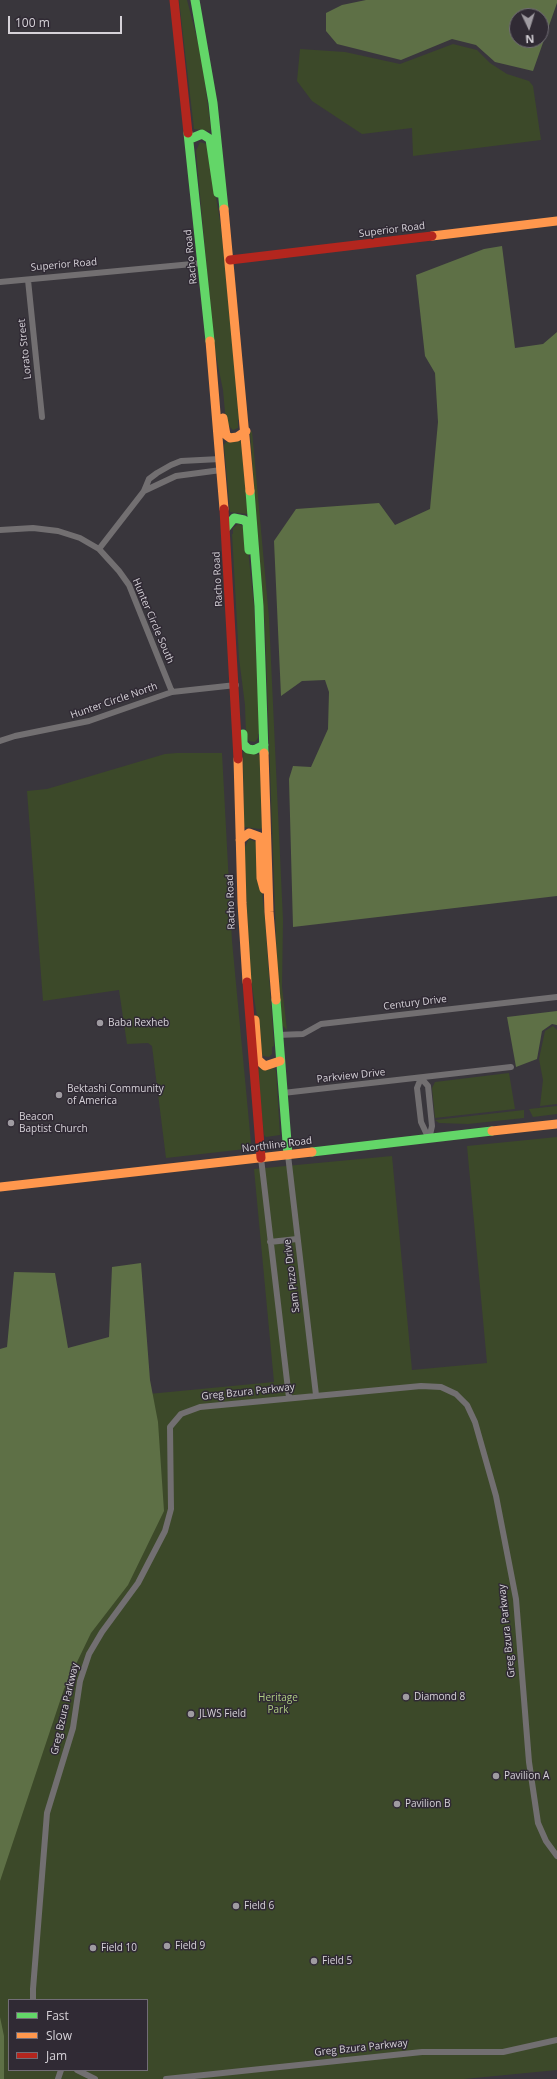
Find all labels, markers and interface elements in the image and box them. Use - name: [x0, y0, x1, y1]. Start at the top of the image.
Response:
- scale bar: [10, 8, 124, 34]
- north arrow: [509, 8, 549, 48]
- text: 100 m: [15, 14, 50, 31]
- text: N: [525, 32, 535, 47]
- street label: Superior Road: [358, 220, 426, 240]
- street label: Racho Road: [182, 229, 200, 285]
- street label: Superior Road: [30, 256, 98, 274]
- street label: Lorato Street: [16, 318, 34, 380]
- street label: Racho Road: [211, 551, 225, 607]
- street label: Hunter Circle South: [130, 577, 176, 665]
- street label: Hunter Circle North: [69, 680, 159, 722]
- street label: Racho Road: [224, 874, 238, 930]
- street label: Century Drive: [383, 993, 447, 1013]
- place label: Baba Rexheb: [108, 1017, 169, 1029]
- marker: Baba Rexheb: [95, 1018, 105, 1028]
- street label: Parkview Drive: [316, 1066, 386, 1086]
- place label: Bektashi Community of America: [67, 1083, 164, 1106]
- marker: Bektashi Community of America: [54, 1090, 64, 1100]
- place label: Beacon Baptist Church: [19, 1111, 88, 1134]
- marker: Beacon Baptist Church: [6, 1118, 16, 1128]
- street label: Northline Road: [241, 1135, 313, 1155]
- street label: Sam Pizzo Drive: [282, 1239, 302, 1313]
- street label: Greg Bzura Parkway: [201, 1381, 295, 1403]
- street label: Greg Bzura Parkway: [496, 1584, 518, 1678]
- street label: Greg Bzura Parkway: [49, 1662, 81, 1756]
- place label: Diamond 8: [414, 1691, 465, 1703]
- park label: Heritage Park: [258, 1692, 298, 1716]
- marker: Diamond 8: [401, 1692, 411, 1702]
- place label: JLWS Field: [199, 1708, 246, 1720]
- marker: JLWS Field: [186, 1709, 196, 1719]
- place label: Pavilion A: [504, 1770, 549, 1782]
- marker: Pavilion A: [491, 1771, 501, 1781]
- place label: Pavilion B: [405, 1798, 450, 1810]
- marker: Pavilion B: [392, 1799, 402, 1809]
- place label: Field 6: [244, 1900, 274, 1912]
- marker: Field 6: [231, 1901, 241, 1911]
- place label: Field 9: [175, 1940, 205, 1952]
- marker: Field 9: [162, 1941, 172, 1951]
- place label: Field 10: [101, 1942, 137, 1954]
- marker: Field 10: [88, 1943, 98, 1953]
- place label: Field 5: [322, 1955, 352, 1967]
- marker: Field 5: [309, 1956, 319, 1966]
- legend: [8, 1999, 148, 2071]
- text: Fast: [46, 2007, 69, 2024]
- text: Slow: [46, 2027, 72, 2044]
- street label: Greg Bzura Parkway: [314, 2037, 408, 2059]
- text: Jam: [46, 2047, 67, 2064]

